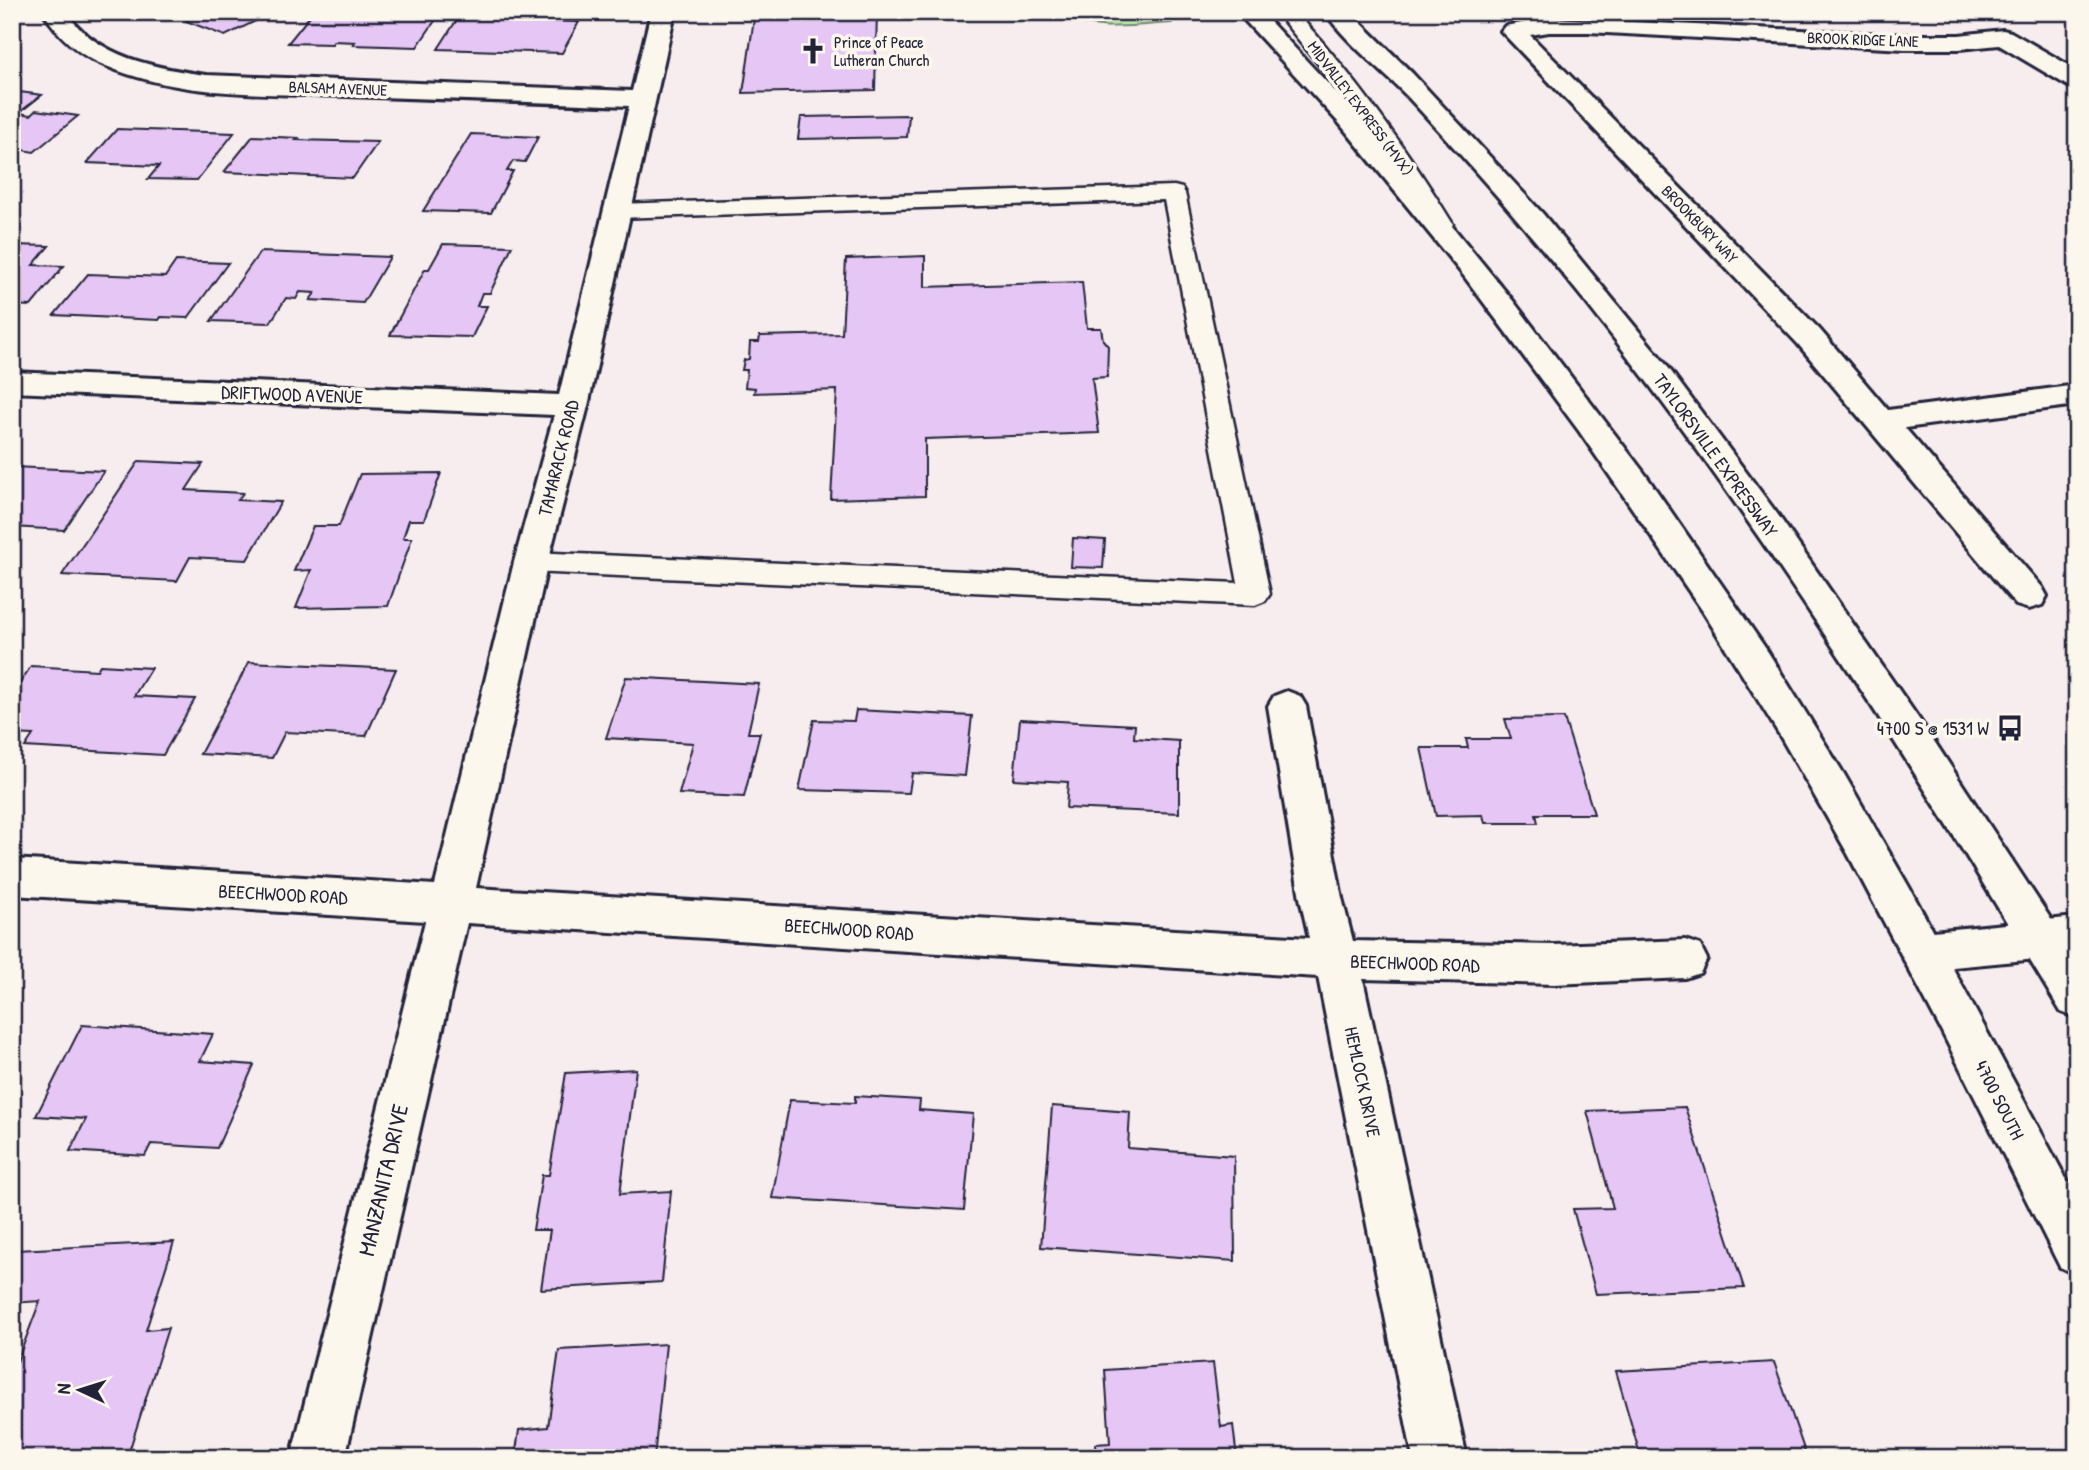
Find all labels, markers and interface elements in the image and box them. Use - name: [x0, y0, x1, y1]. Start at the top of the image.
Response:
- street label: BROOK RIDGE LANE: [1807, 26, 1919, 52]
- place label: Prince of Peace Lutheran Church: [834, 31, 930, 71]
- church icon: Prince of Peace Lutheran Church: [798, 36, 828, 66]
- street label: MIDVALLEY EXPRESS (MVX): [1303, 36, 1419, 180]
- street label: BALSAM AVENUE: [288, 75, 388, 101]
- street label: BROOKBURY WAY: [1657, 180, 1743, 268]
- street label: TAYLORSVILLE EXPRESSWAY: [1648, 368, 1785, 543]
- street label: DRIFTWOOD AVENUE: [221, 379, 364, 409]
- street label: TAMARACK ROAD: [531, 397, 585, 519]
- bus stop icon: 4700 S @ 1531 W: [1995, 713, 2025, 743]
- place label: 4700 S @ 1531 W: [1877, 715, 1989, 741]
- street label: BEECHWOOD ROAD: [218, 878, 348, 910]
- street label: BEECHWOOD ROAD: [784, 912, 914, 946]
- street label: BEECHWOOD ROAD: [1350, 948, 1480, 978]
- street label: HEMLOCK DRIVE: [1339, 1024, 1387, 1140]
- street label: 4700 SOUTH: [1969, 1056, 2031, 1144]
- street label: MANZANITA DRIVE: [350, 1101, 415, 1259]
- north arrow: [46, 1354, 116, 1424]
- text: N: [50, 1383, 76, 1395]

